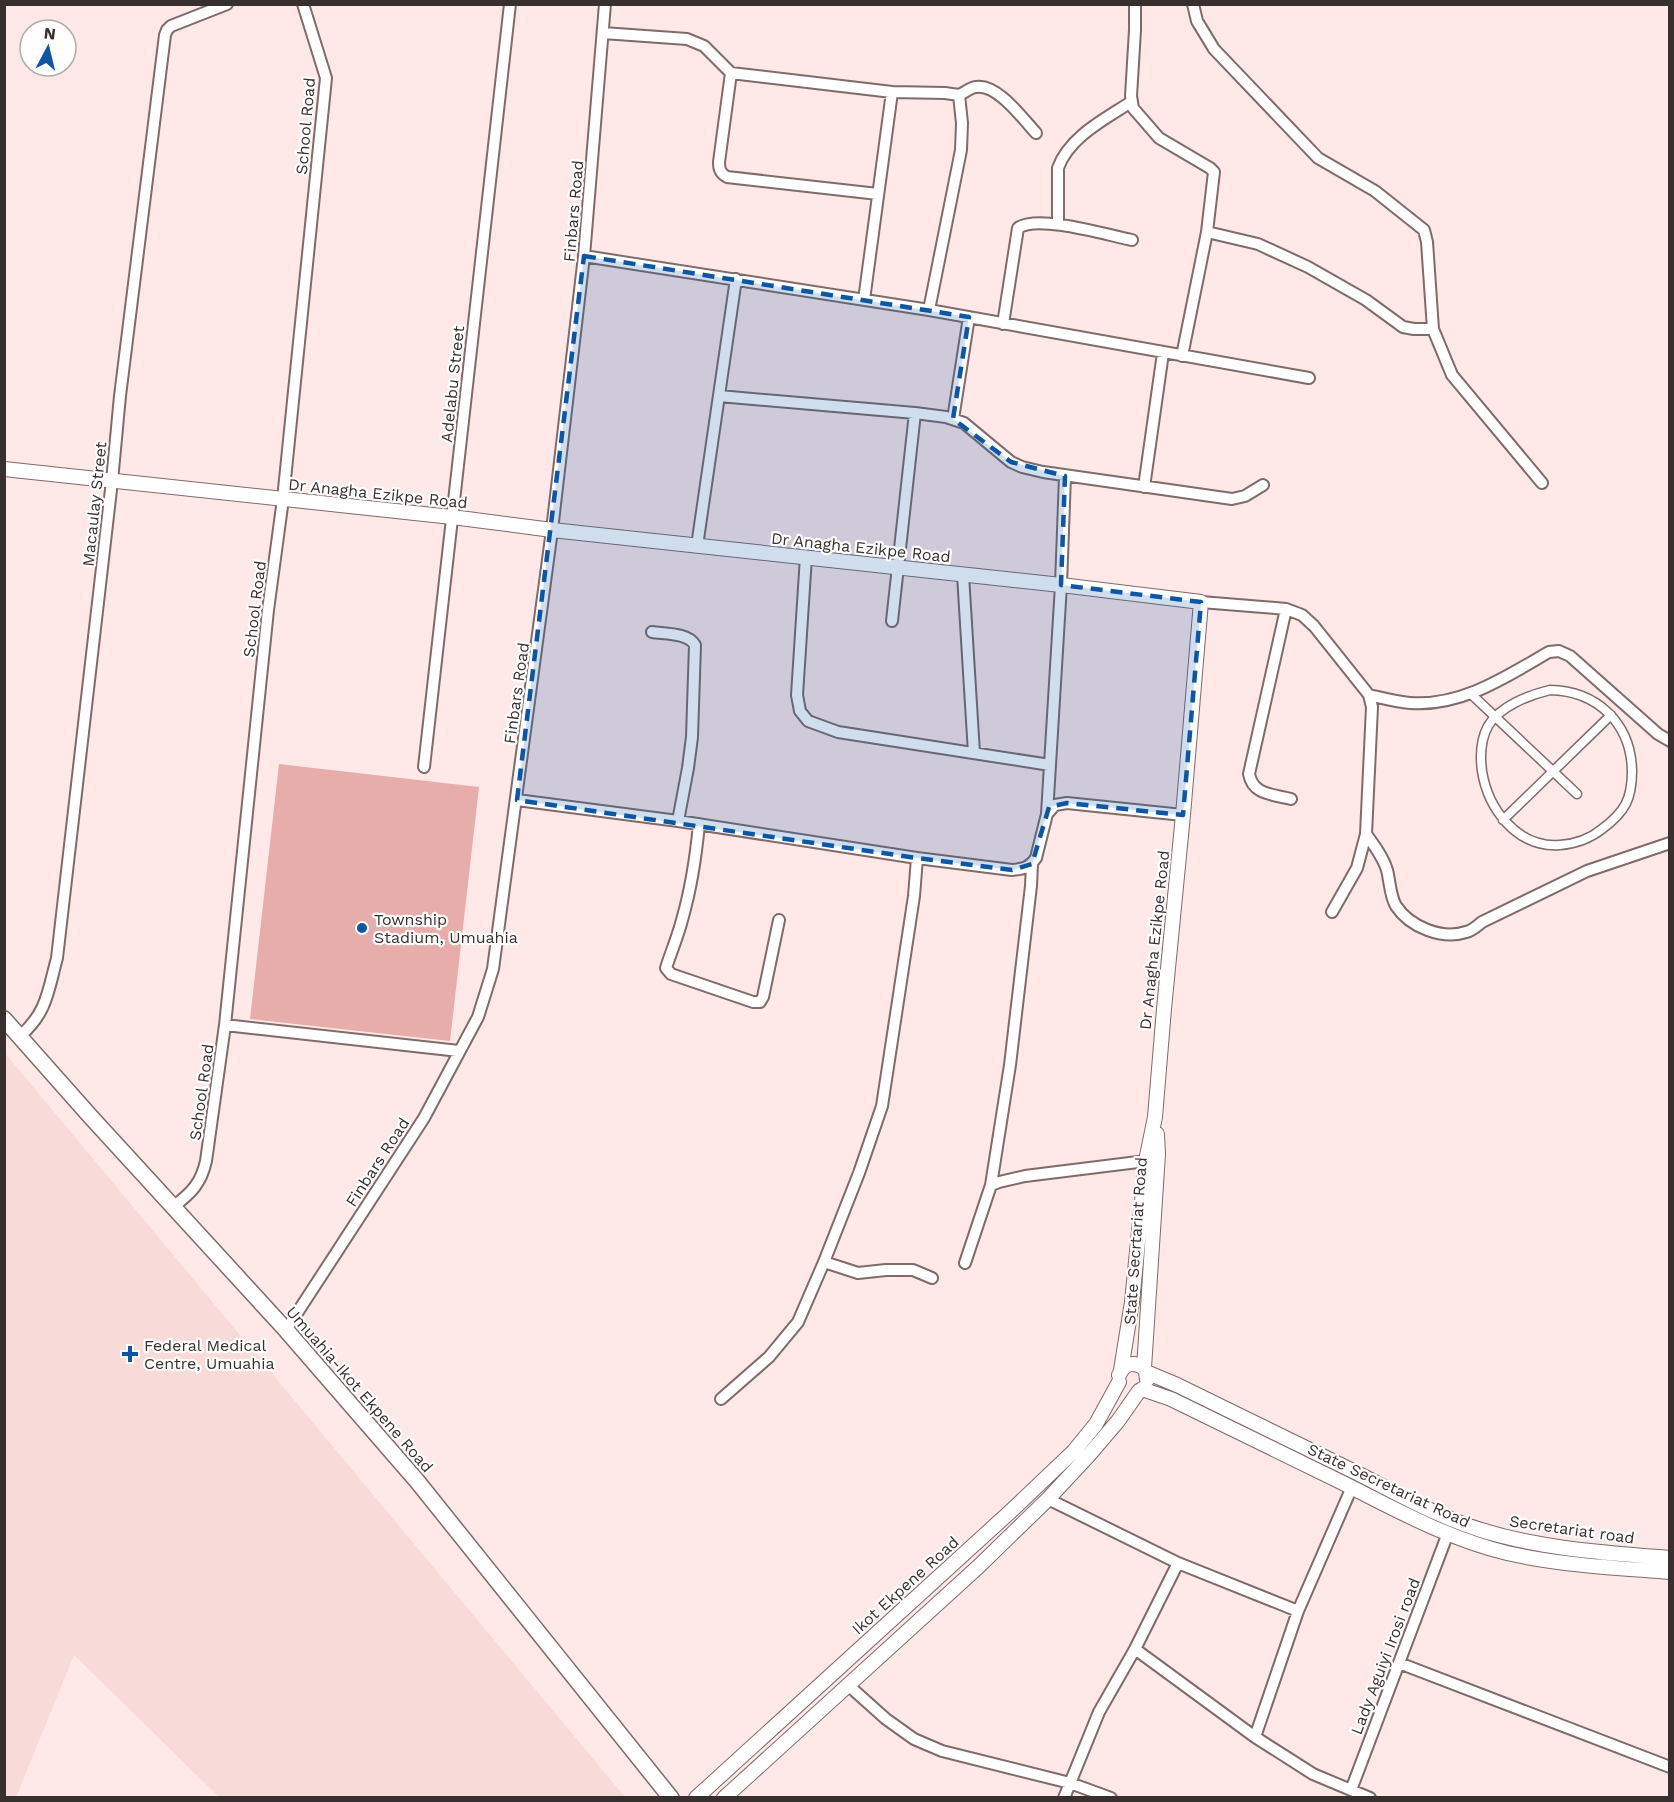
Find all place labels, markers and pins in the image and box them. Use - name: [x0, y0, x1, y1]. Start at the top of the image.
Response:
- place label: Township Stadium, Umuahia: [374, 910, 518, 947]
- marker: Township Stadium, Umuahia: [355, 921, 369, 935]
- place label: Federal Medical Centre, Umuahia: [144, 1336, 275, 1373]
- marker: Federal Medical Centre, Umuahia: [121, 1345, 139, 1363]

